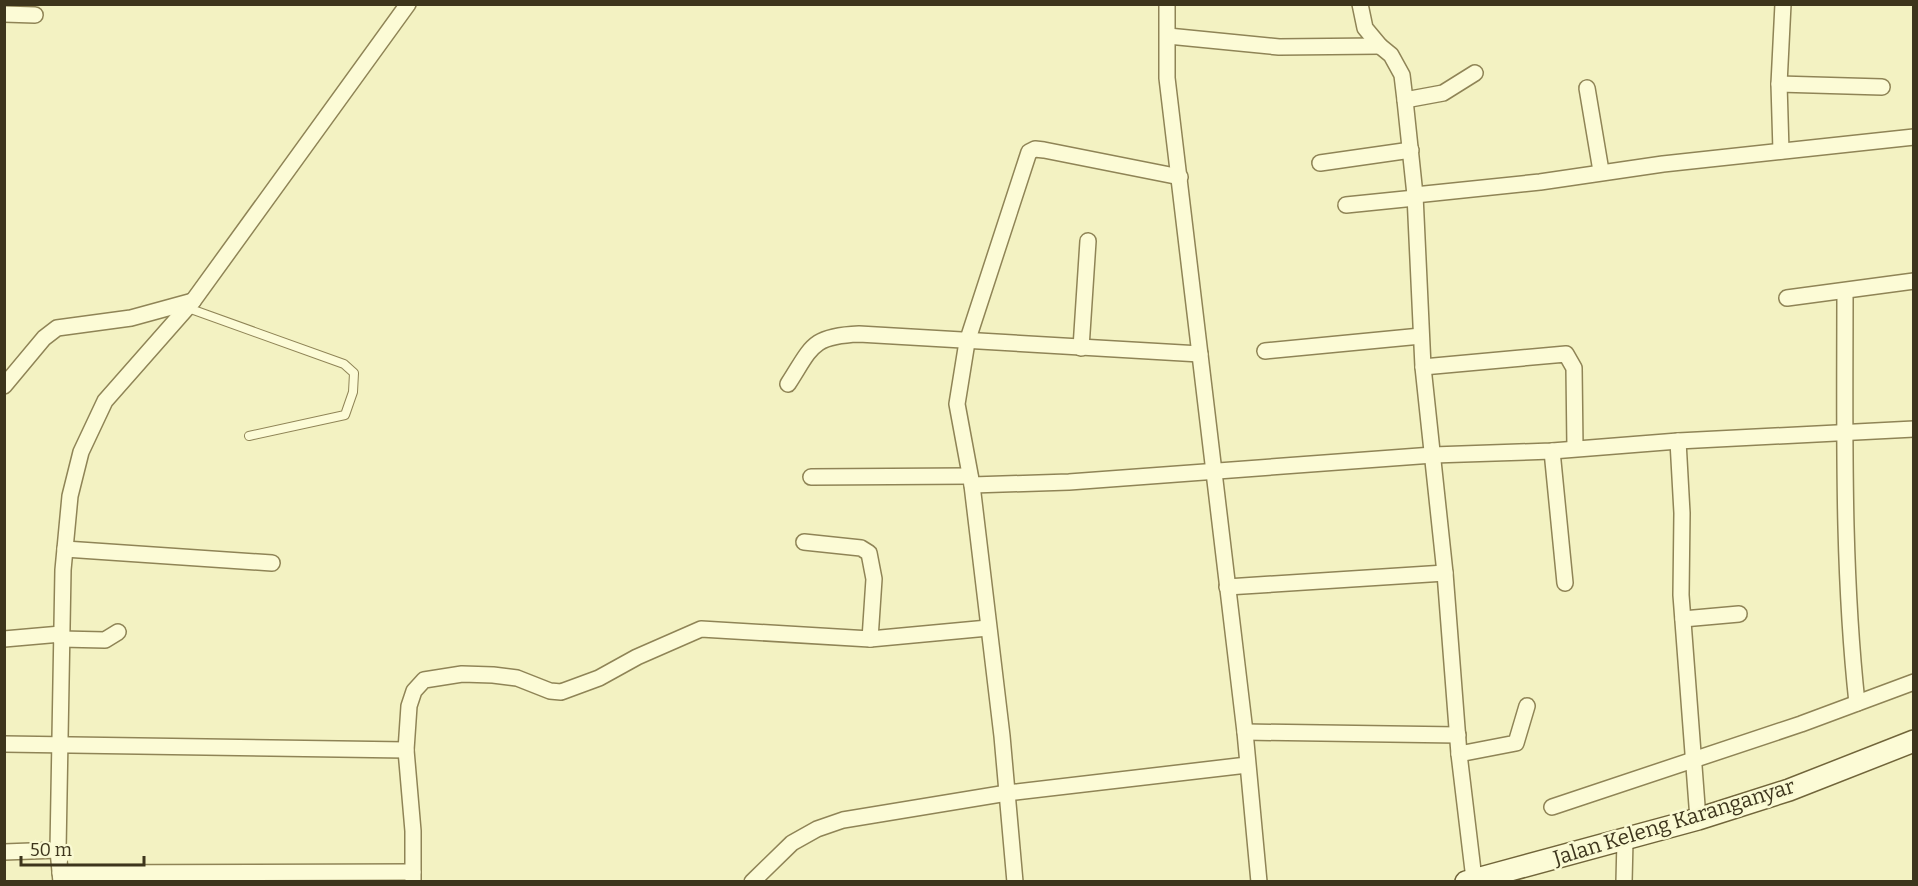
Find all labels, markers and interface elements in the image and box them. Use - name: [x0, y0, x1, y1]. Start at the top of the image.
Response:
- street label: Jalan Keleng Karanganyar: [1549, 773, 1798, 871]
- scale bar: [21, 829, 144, 867]
- text: 50 m: [30, 839, 72, 861]

